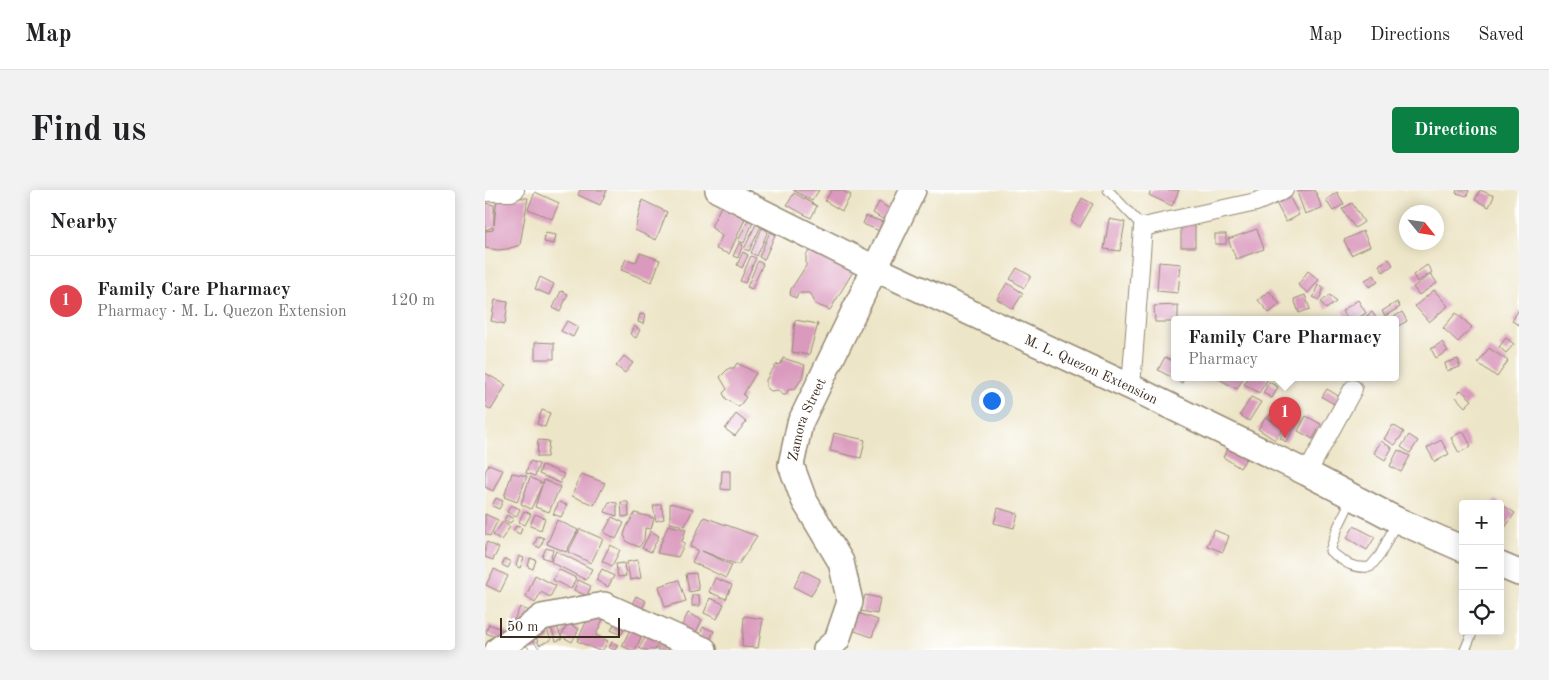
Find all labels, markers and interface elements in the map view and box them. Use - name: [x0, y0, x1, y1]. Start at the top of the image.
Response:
- text: Map: [25, 23, 72, 47]
- text: Map: [1309, 26, 1342, 44]
- text: Directions: [1370, 26, 1450, 44]
- text: Saved: [1478, 26, 1524, 44]
- button: Directions: [1392, 107, 1519, 153]
- text: Find us: [30, 113, 146, 148]
- north arrow: [1399, 205, 1444, 250]
- text: Nearby: [50, 212, 118, 233]
- text: Family Care Pharmacy: [97, 281, 291, 300]
- text: 1: [61, 293, 71, 309]
- text: 120 m: [390, 293, 435, 309]
- text: Pharmacy · M. L. Quezon Extension: [97, 304, 347, 320]
- popup: [1171, 316, 1399, 381]
- text: Family Care Pharmacy: [1188, 329, 1382, 348]
- street label: M. L. Quezon Extension: [1022, 333, 1160, 407]
- text: Pharmacy: [1188, 352, 1258, 368]
- street label: Zamora Street: [786, 376, 829, 462]
- your location: [979, 388, 1005, 414]
- pin: 1: [1269, 397, 1301, 438]
- map controls: [1459, 500, 1504, 635]
- button: +: [1459, 500, 1504, 545]
- button: −: [1459, 545, 1504, 590]
- button: locate: [1459, 590, 1504, 635]
- scale bar: [500, 615, 620, 638]
- text: 50 m: [507, 620, 538, 634]

